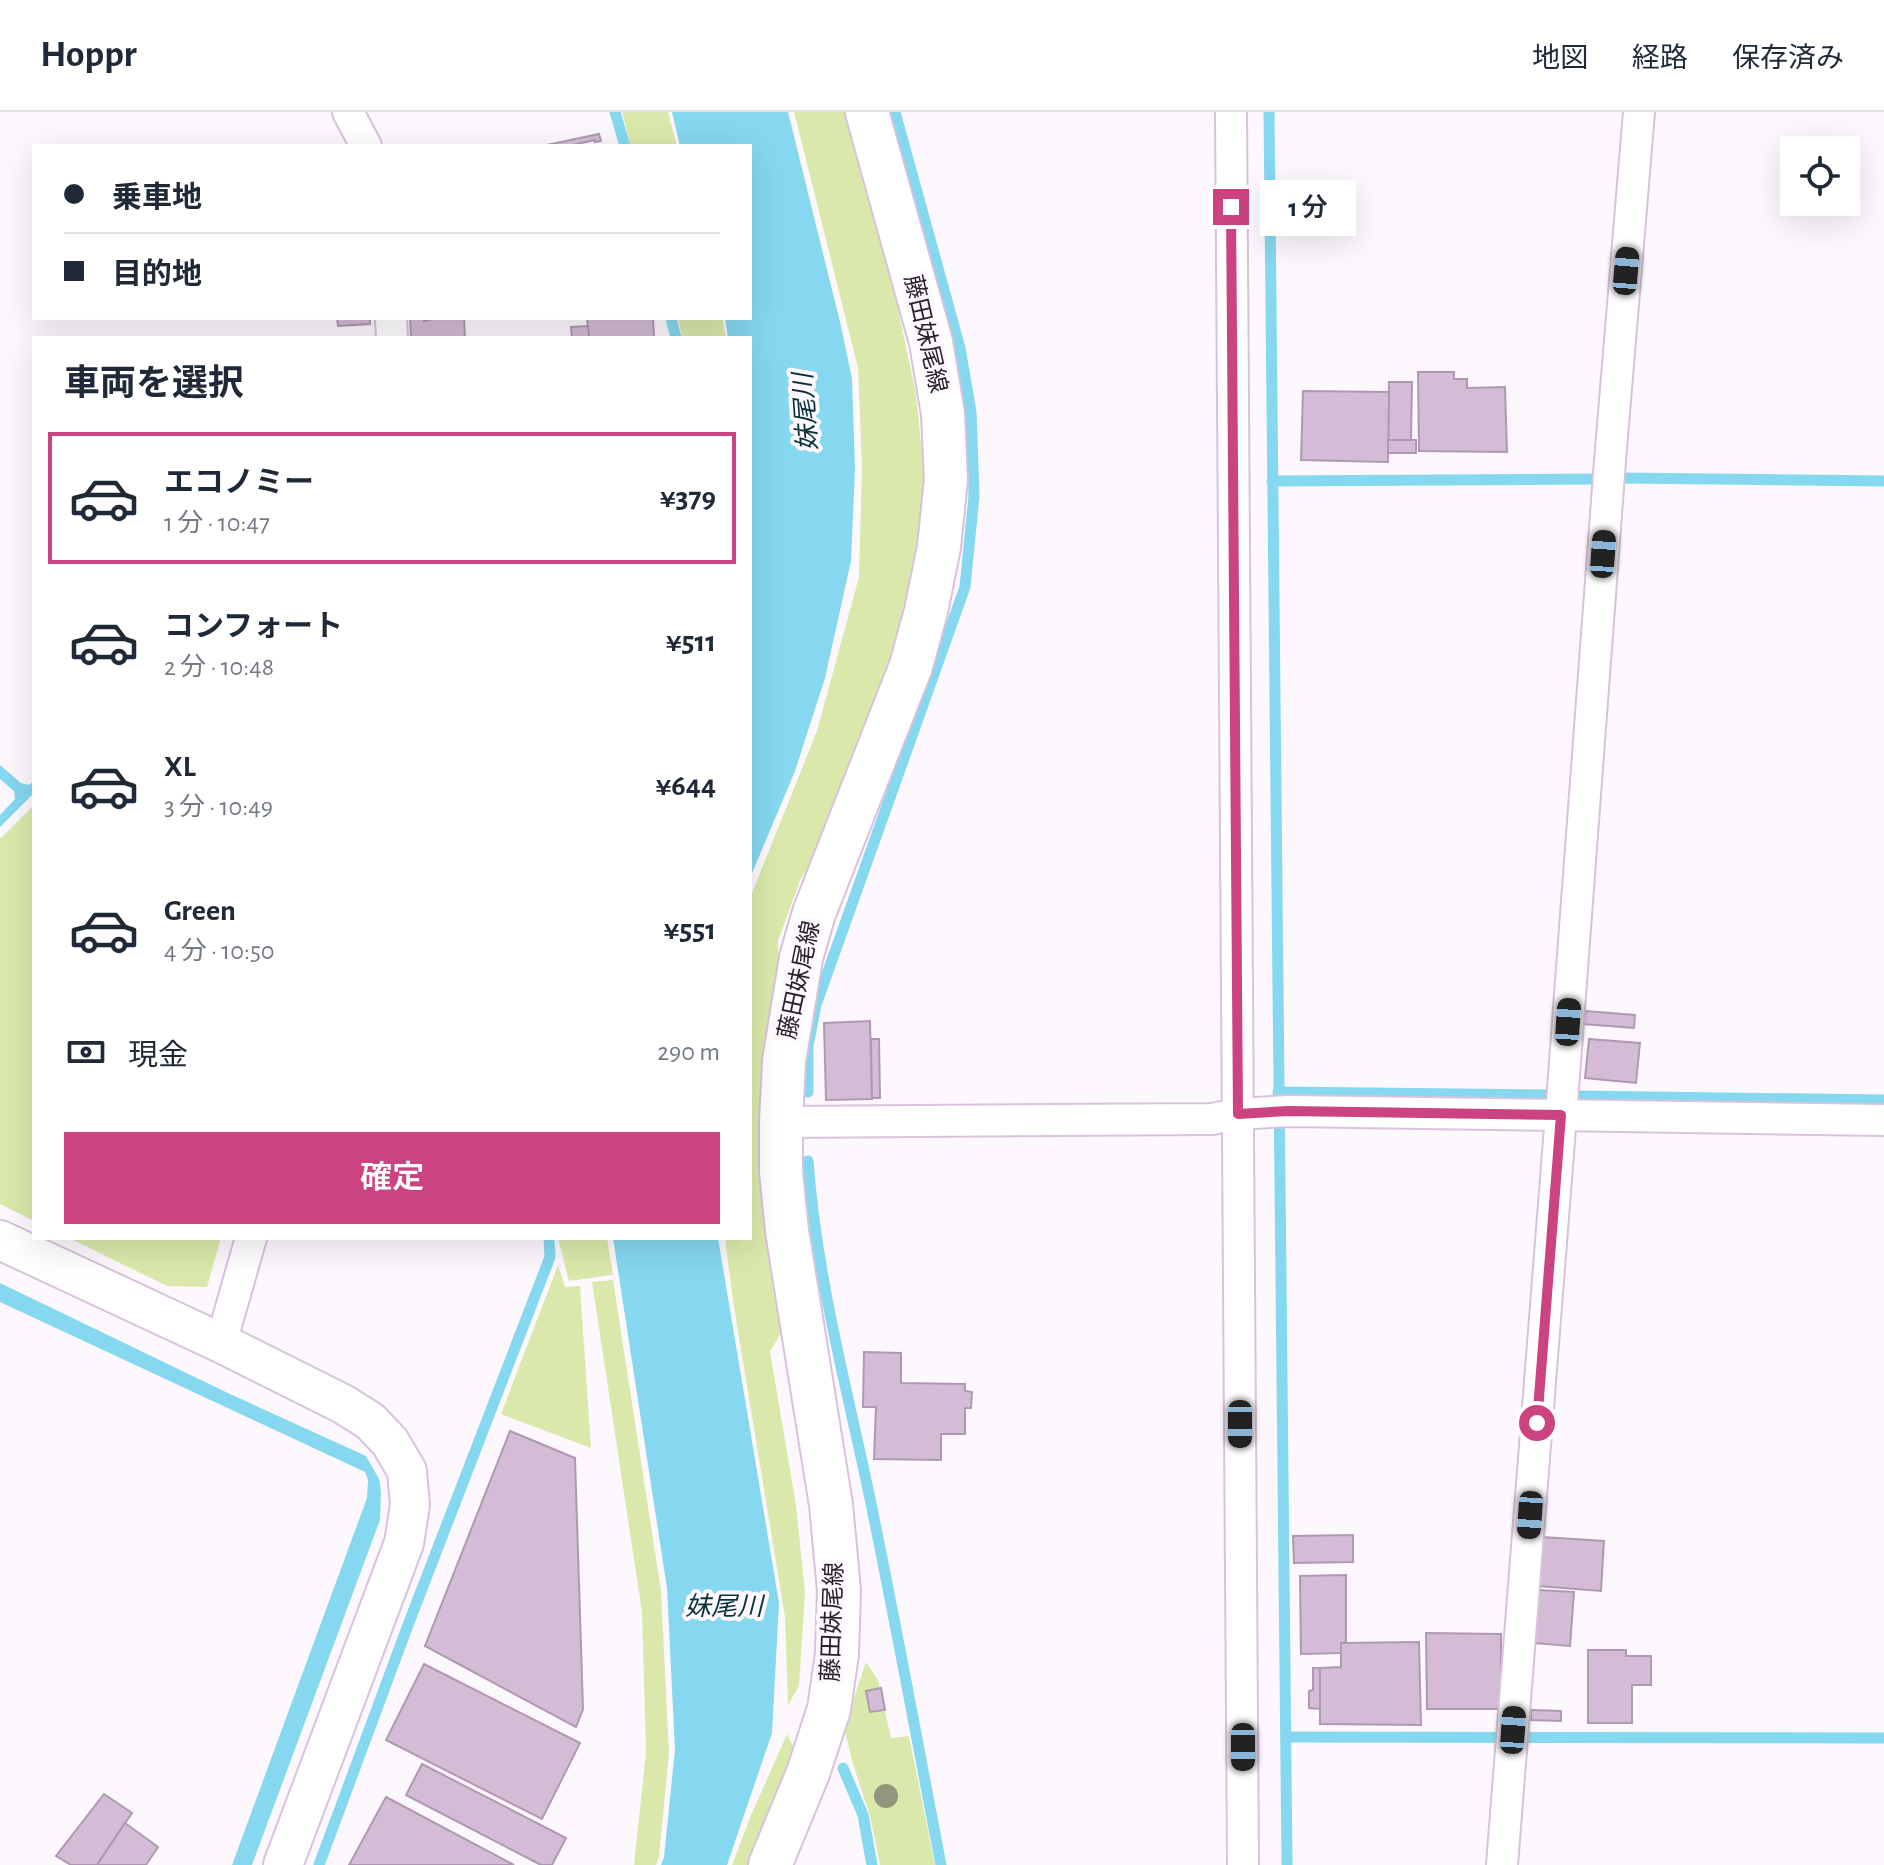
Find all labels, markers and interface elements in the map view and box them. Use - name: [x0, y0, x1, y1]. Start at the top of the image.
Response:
- text: Hoppr: [40, 36, 137, 74]
- text: 地図: [1532, 45, 1588, 73]
- text: 経路: [1632, 45, 1688, 73]
- text: 保存済み: [1732, 45, 1844, 73]
- map controls: [1780, 136, 1860, 216]
- button: locate: [1780, 136, 1860, 216]
- callout: 1 分: [1259, 179, 1355, 235]
- text: 乗車地: [112, 183, 202, 213]
- route end: [1213, 189, 1249, 225]
- text: 1 分: [1288, 195, 1328, 221]
- car: [1612, 246, 1640, 296]
- text: 目的地: [112, 260, 202, 290]
- street label: 藤田妹尾線: [900, 272, 952, 395]
- text: 車両を選択: [64, 366, 244, 402]
- water label: 妹尾川: [789, 369, 822, 452]
- icon: car: [68, 462, 140, 534]
- text: エコノミー: [164, 468, 314, 498]
- text: ¥379: [660, 483, 716, 513]
- text: 1 分 · 10:47: [164, 510, 270, 536]
- car: [1589, 529, 1617, 579]
- icon: car: [68, 606, 140, 678]
- text: コンフォート: [164, 612, 343, 642]
- text: ¥511: [666, 627, 716, 657]
- text: 2 分 · 10:48: [164, 654, 274, 680]
- icon: car: [68, 750, 140, 822]
- text: XL: [164, 752, 196, 782]
- text: ¥644: [656, 771, 716, 801]
- text: 3 分 · 10:49: [164, 794, 273, 820]
- icon: car: [68, 894, 140, 966]
- text: Green: [164, 896, 236, 926]
- text: ¥551: [664, 915, 716, 945]
- street label: 藤田妹尾線: [774, 918, 824, 1041]
- text: 4 分 · 10:50: [164, 938, 275, 964]
- car: [1554, 997, 1582, 1047]
- icon: cash: [64, 1030, 108, 1074]
- text: 290 m: [657, 1039, 720, 1065]
- text: 現金: [128, 1041, 188, 1071]
- button: 確定: [64, 1132, 720, 1224]
- car: [1228, 1400, 1252, 1448]
- route start: [1519, 1405, 1555, 1441]
- car: [1516, 1490, 1544, 1540]
- street label: 藤田妹尾線: [817, 1562, 847, 1682]
- water label: 妹尾川: [685, 1593, 766, 1620]
- car: [1499, 1705, 1527, 1755]
- car: [1231, 1723, 1255, 1771]

